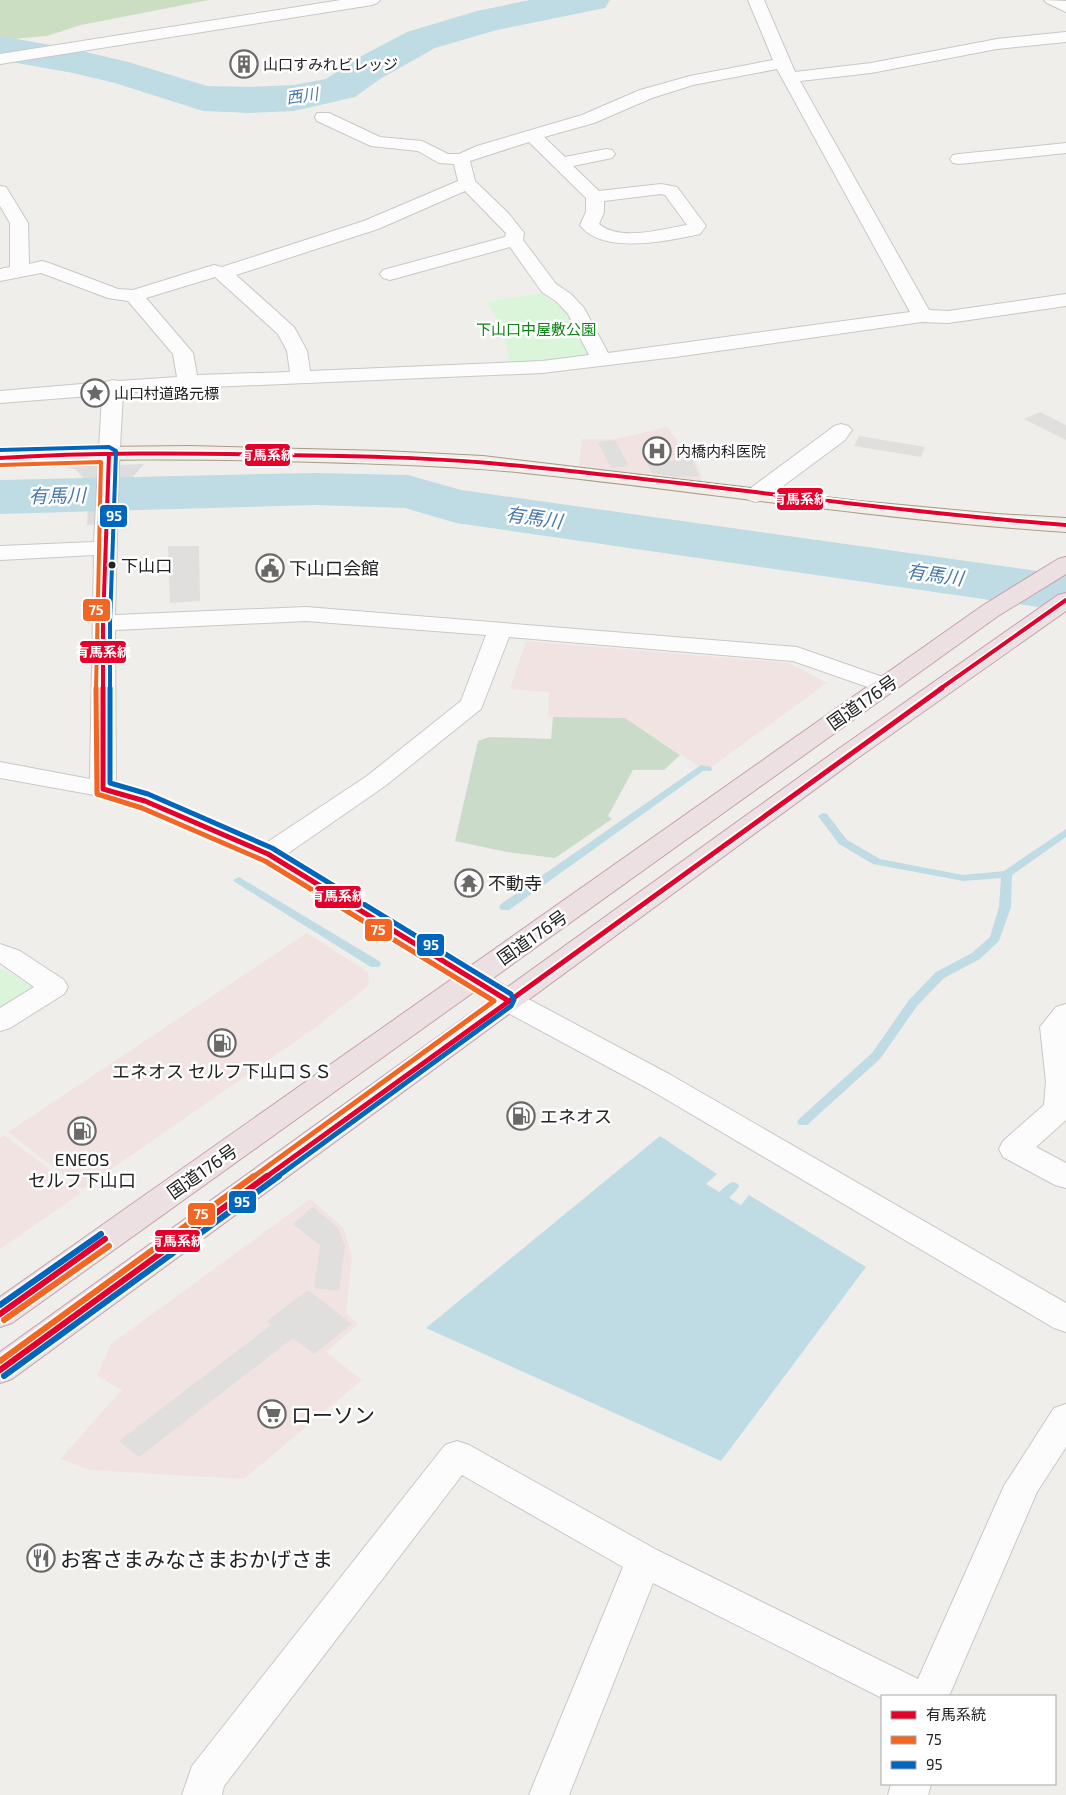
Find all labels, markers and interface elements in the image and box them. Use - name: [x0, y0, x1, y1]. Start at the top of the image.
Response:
- building icon: 山口すみれビレッジ: [229, 49, 259, 79]
- place label: 山口すみれビレッジ: [263, 55, 398, 73]
- water label: 西川: [285, 83, 321, 107]
- park label: 下山口中屋敷公園: [476, 320, 596, 338]
- place icon: 山口村道路元標: [80, 378, 110, 408]
- place label: 山口村道路元標: [114, 384, 219, 402]
- hospital icon: 内橋内科医院: [642, 436, 672, 466]
- place label: 内橋内科医院: [676, 442, 766, 460]
- line badge: 有馬系統: [244, 443, 291, 467]
- text: 有馬系統: [239, 446, 295, 463]
- water label: 有馬川: [28, 483, 88, 507]
- line badge: 有馬系統: [776, 487, 824, 511]
- text: 有馬系統: [772, 490, 828, 507]
- water label: 有馬川: [504, 502, 566, 533]
- line badge: 95: [99, 504, 128, 528]
- text: 95: [106, 507, 122, 524]
- public building icon: 下山口会館: [255, 553, 285, 583]
- place label: 下山口: [121, 555, 172, 575]
- place label: 下山口会館: [289, 557, 379, 579]
- water label: 有馬川: [905, 559, 967, 590]
- marker: 下山口: [107, 560, 117, 570]
- line badge: 75: [82, 598, 111, 622]
- text: 75: [88, 601, 104, 618]
- line badge: 有馬系統: [79, 640, 127, 664]
- text: 有馬系統: [75, 643, 131, 660]
- street label: 国道176号: [823, 670, 901, 734]
- temple icon: 不動寺: [454, 868, 484, 898]
- place label: 不動寺: [488, 872, 542, 894]
- line badge: 有馬系統: [314, 885, 362, 909]
- text: 有馬系統: [310, 887, 366, 904]
- street label: 国道176号: [493, 905, 571, 969]
- line badge: 75: [364, 918, 393, 942]
- text: 75: [370, 921, 386, 938]
- line badge: 95: [416, 933, 445, 957]
- text: 95: [423, 936, 439, 953]
- fuel station icon: エネオス セルフ下山口ＳＳ: [207, 1028, 237, 1058]
- place label: エネオス セルフ下山口ＳＳ: [112, 1060, 332, 1082]
- fuel station icon: エネオス: [506, 1101, 536, 1131]
- place label: エネオス: [540, 1105, 612, 1127]
- fuel station icon: ENEOS セルフ下山口: [67, 1116, 97, 1146]
- street label: 国道176号: [163, 1139, 241, 1203]
- place label: ENEOS セルフ下山口: [28, 1148, 136, 1191]
- line badge: 95: [228, 1190, 257, 1214]
- text: 95: [234, 1193, 250, 1210]
- line badge: 75: [187, 1202, 216, 1226]
- text: 75: [193, 1205, 209, 1222]
- line badge: 有馬系統: [154, 1229, 201, 1253]
- text: 有馬系統: [149, 1232, 205, 1249]
- supermarket icon: ローソン: [257, 1399, 287, 1429]
- place label: ローソン: [291, 1402, 375, 1427]
- restaurant icon: お客さまみなさまおかげさま: [26, 1543, 56, 1573]
- place label: お客さまみなさまおかげさま: [60, 1546, 333, 1571]
- legend: [881, 1695, 1056, 1785]
- text: 有馬系統: [926, 1705, 986, 1723]
- text: 75: [926, 1730, 942, 1748]
- text: 95: [926, 1755, 943, 1773]

